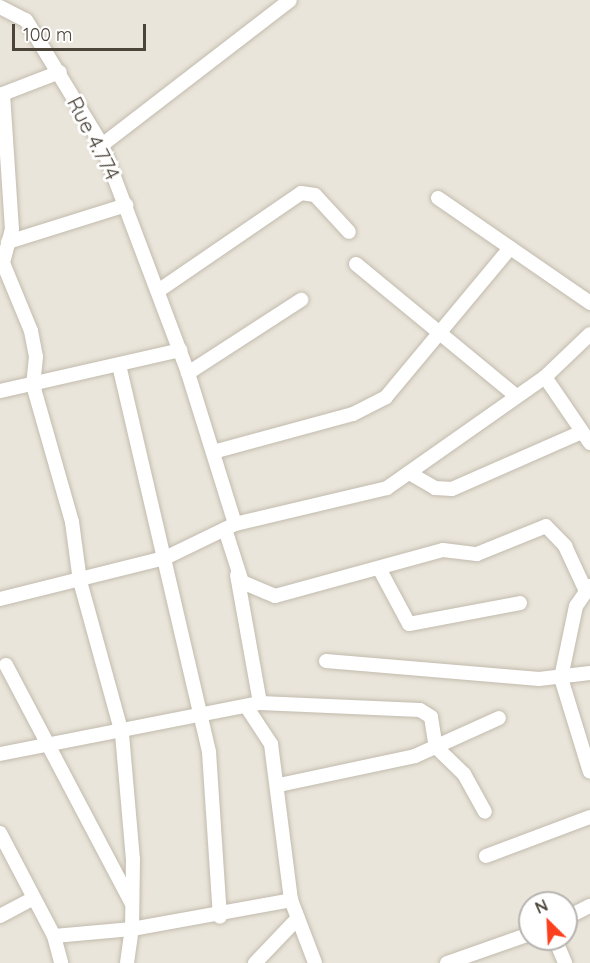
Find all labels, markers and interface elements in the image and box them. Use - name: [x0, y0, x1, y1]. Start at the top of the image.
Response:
- scale bar: [15, 12, 148, 50]
- text: 100 m: [23, 23, 72, 46]
- street label: Rue 4.774: [62, 92, 126, 184]
- north arrow: [518, 891, 578, 951]
- text: N: [532, 895, 551, 918]

